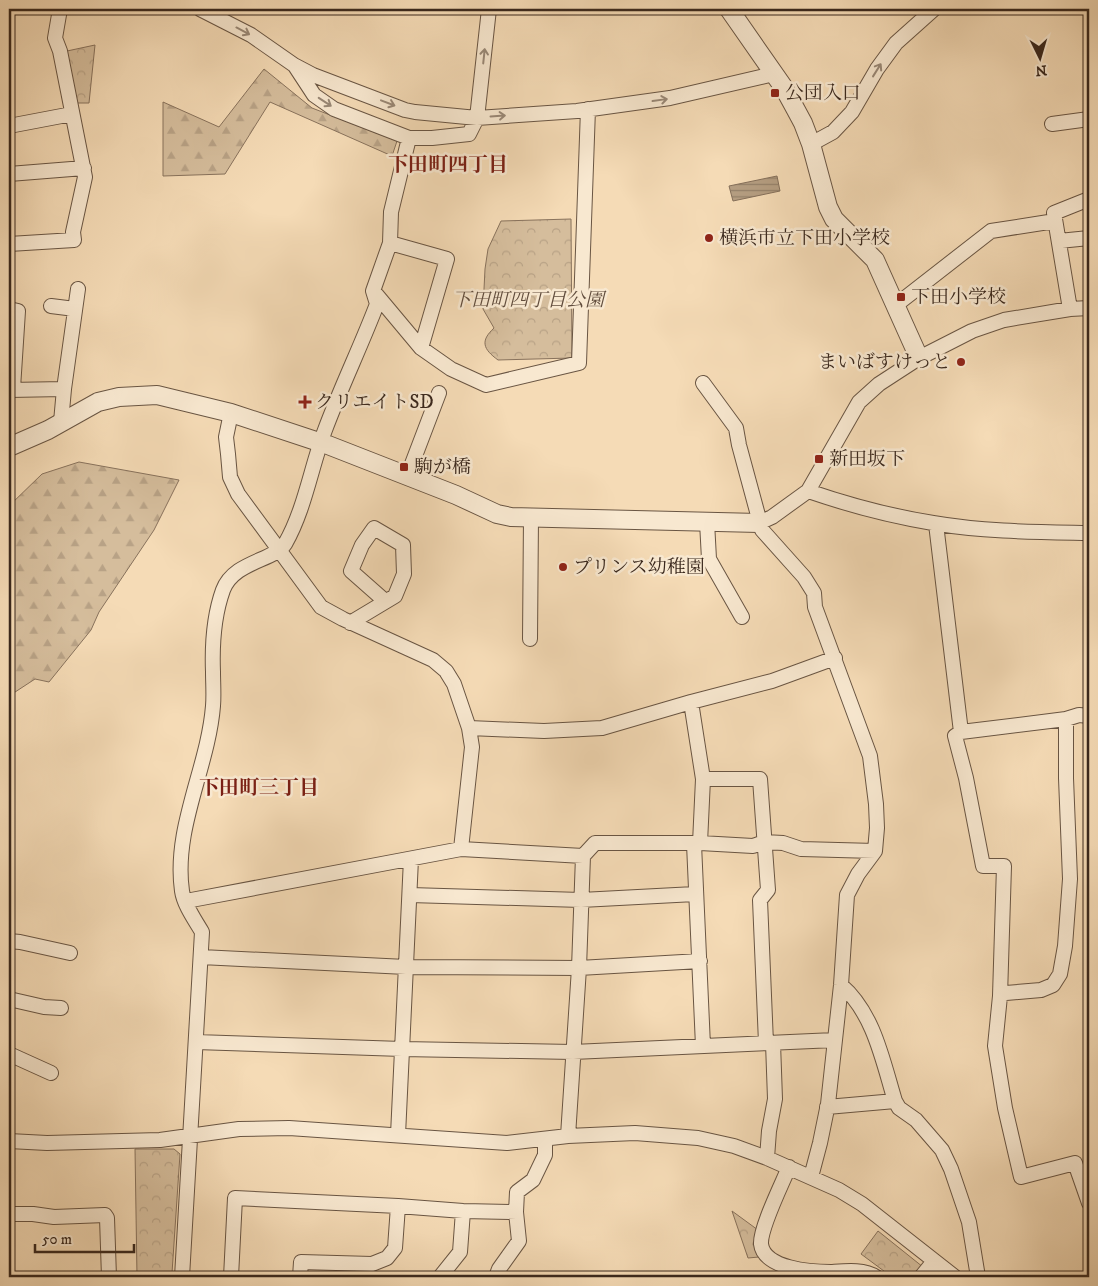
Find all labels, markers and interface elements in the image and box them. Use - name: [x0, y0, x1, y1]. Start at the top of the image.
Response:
- one-way arrow: [235, 27, 250, 36]
- north arrow: [1016, 32, 1066, 82]
- one-way arrow: [479, 48, 488, 64]
- text: N: [1034, 60, 1048, 79]
- one-way arrow: [872, 64, 882, 78]
- place label: 公団入口: [785, 82, 861, 105]
- marker: 公団入口: [769, 87, 781, 99]
- one-way arrow: [651, 94, 667, 104]
- one-way arrow: [317, 97, 331, 107]
- one-way arrow: [380, 100, 395, 109]
- one-way arrow: [490, 112, 506, 121]
- district label: 下田町四丁目: [388, 153, 508, 178]
- place label: 横浜市立下田小学校: [719, 227, 890, 250]
- marker: 横浜市立下田小学校: [703, 232, 715, 244]
- place label: 下田小学校: [911, 286, 1006, 309]
- park label: 下田町四丁目公園: [452, 289, 607, 312]
- marker: 下田小学校: [895, 291, 907, 303]
- place label: まいばすけっと: [818, 351, 951, 374]
- marker: まいばすけっと: [955, 356, 967, 368]
- place label: クリエイトSD: [315, 391, 434, 414]
- marker: クリエイトSD: [299, 396, 311, 408]
- place label: 新田坂下: [829, 448, 905, 471]
- marker: 新田坂下: [813, 453, 825, 465]
- place label: 駒が橋: [414, 456, 471, 479]
- marker: 駒が橋: [398, 461, 410, 473]
- place label: プリンス幼稚園: [573, 556, 705, 579]
- marker: プリンス幼稚園: [557, 561, 569, 573]
- district label: 下田町三丁目: [199, 776, 319, 801]
- scale bar: [35, 1221, 134, 1253]
- text: 50 m: [42, 1230, 72, 1249]

